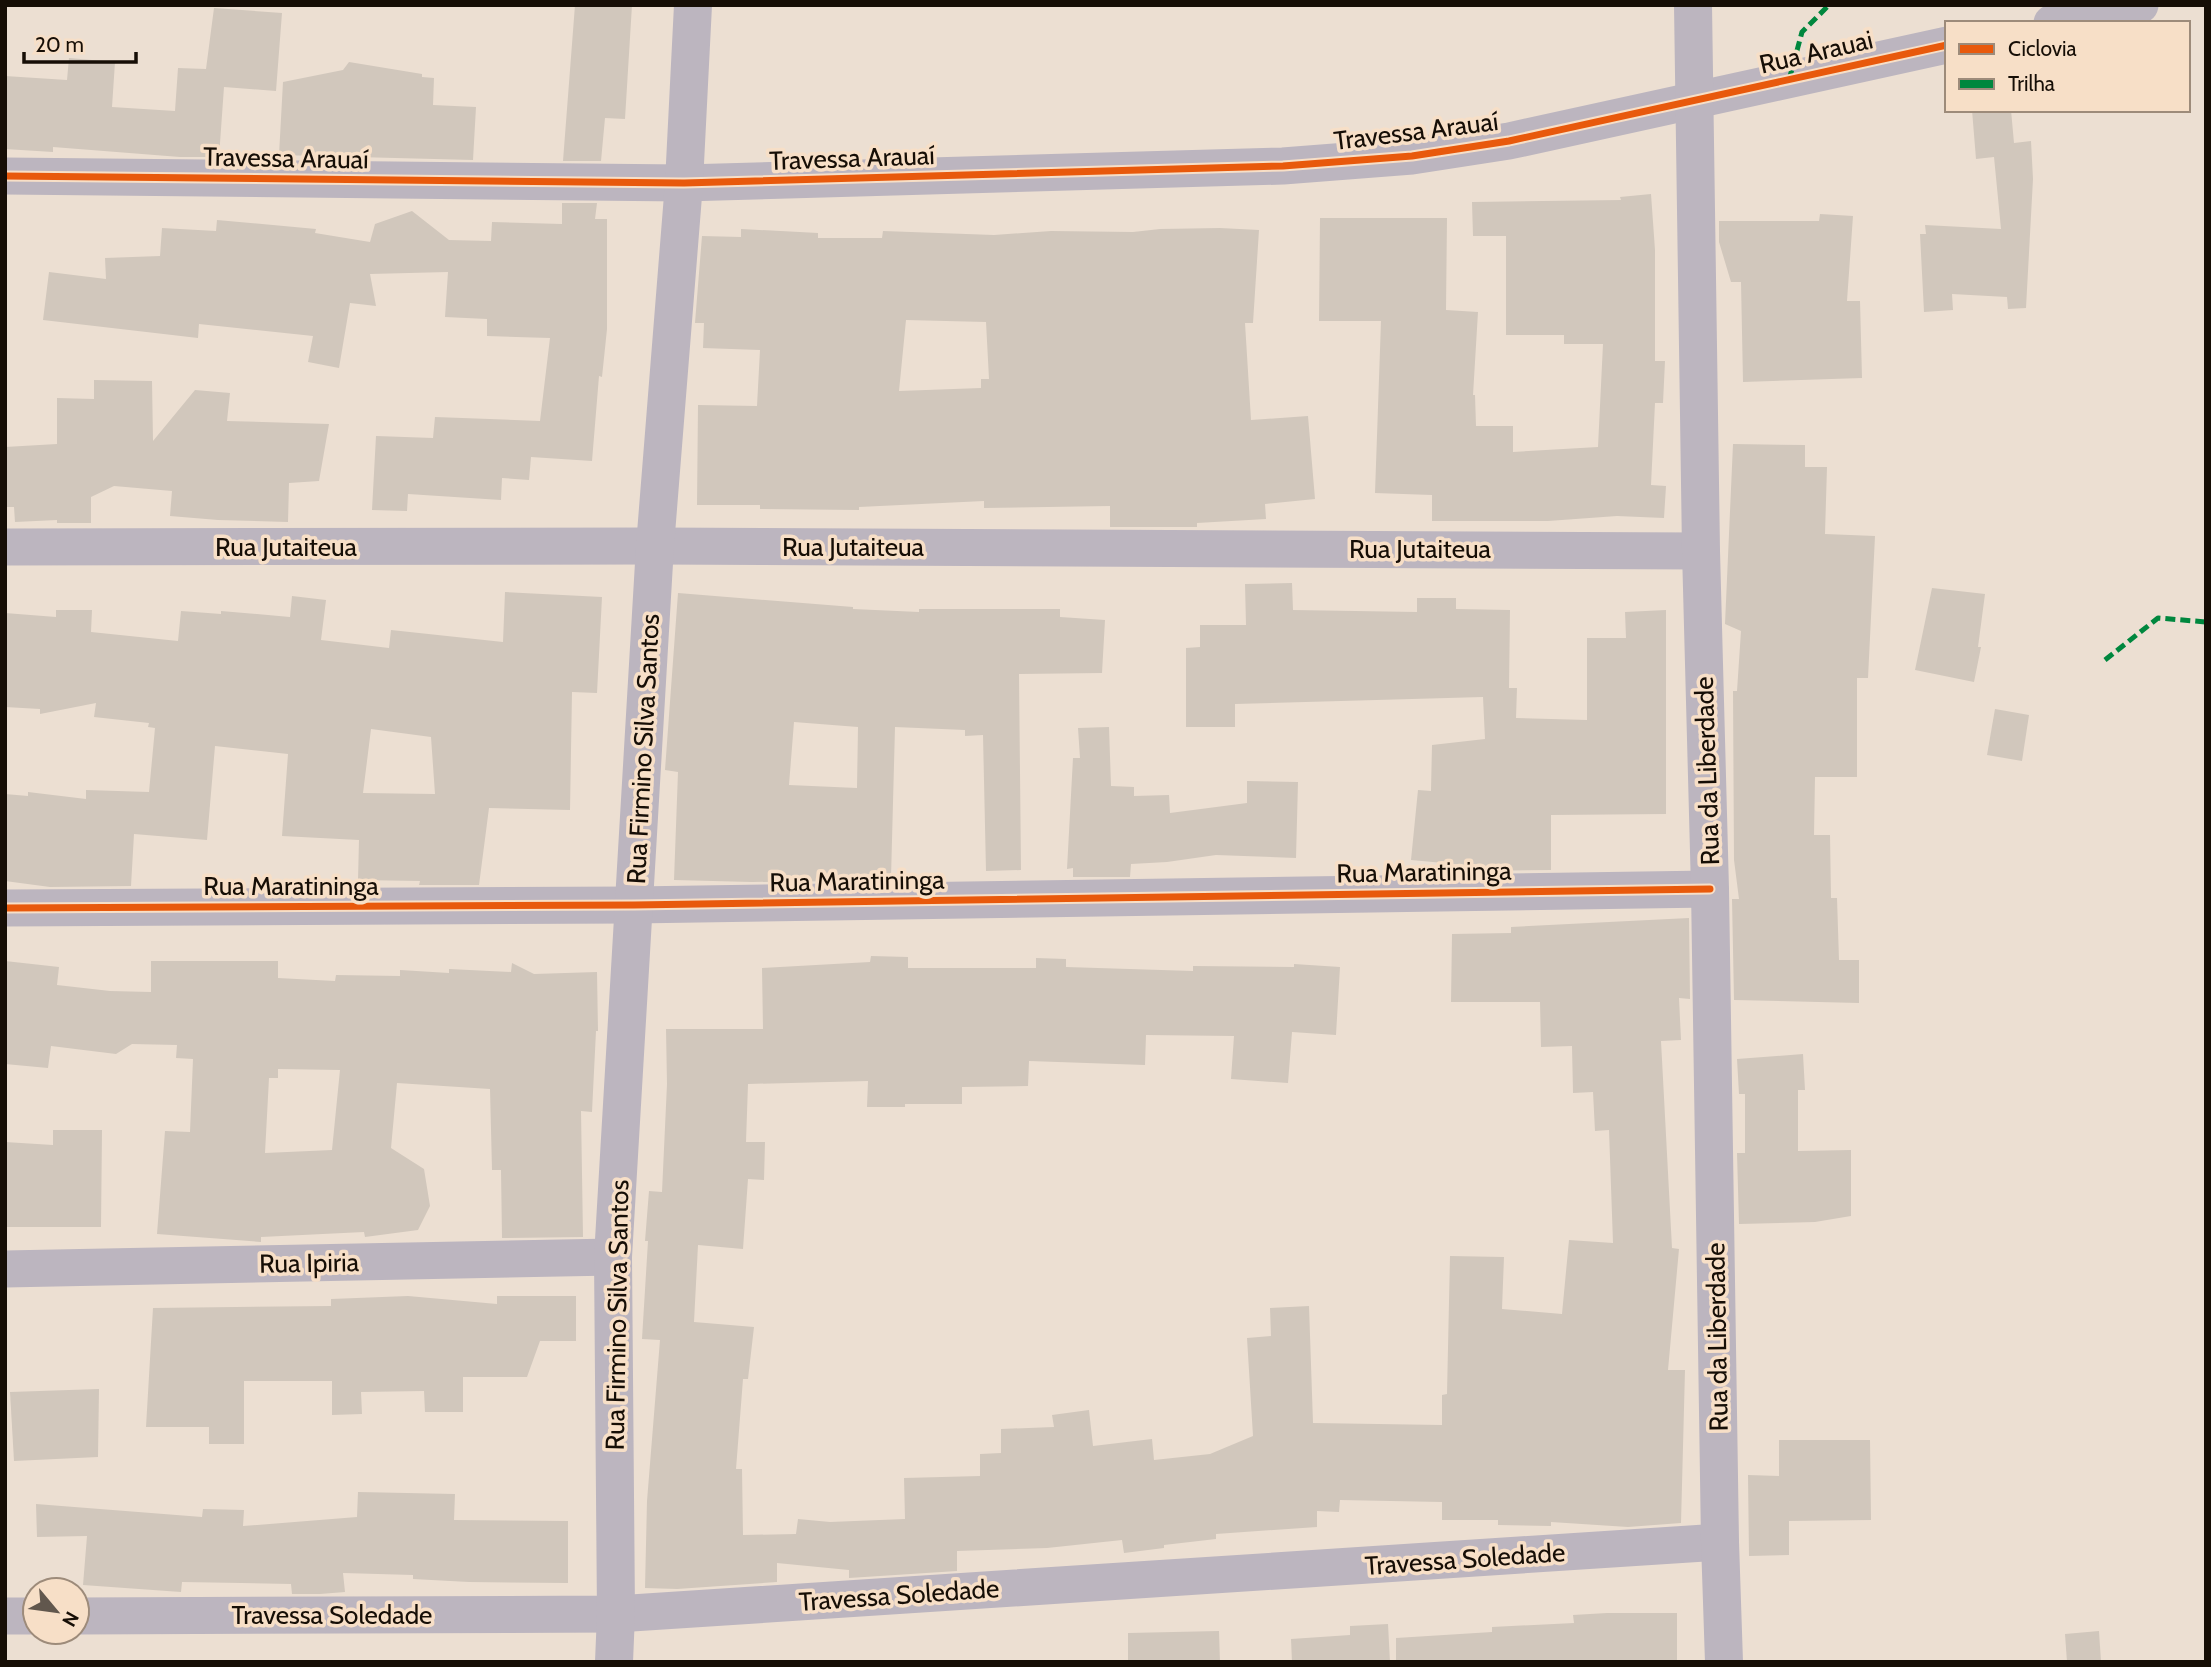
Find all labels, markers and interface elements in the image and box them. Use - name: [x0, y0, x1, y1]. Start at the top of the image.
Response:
- scale bar: [24, 21, 136, 65]
- legend: [1945, 21, 2190, 112]
- street label: Rua Arauai: [1756, 23, 1876, 81]
- text: 20 m: [35, 32, 84, 57]
- text: Ciclovia: [2008, 36, 2077, 61]
- text: Trilha: [2008, 71, 2055, 96]
- street label: Travessa Arauaí: [1332, 105, 1501, 157]
- street label: Travessa Arauaí: [769, 139, 936, 177]
- street label: Travessa Arauaí: [203, 141, 369, 175]
- street label: Rua Jutaiteua: [215, 531, 358, 563]
- street label: Rua Jutaiteua: [782, 531, 925, 563]
- street label: Rua Jutaiteua: [1349, 533, 1492, 565]
- street label: Rua Firmino Silva Santos: [620, 613, 666, 885]
- street label: Rua da Liberdade: [1688, 676, 1726, 866]
- street label: Rua Maratininga: [1336, 854, 1512, 890]
- street label: Rua Maratininga: [769, 863, 945, 899]
- street label: Rua Maratininga: [203, 870, 379, 902]
- street label: Rua Firmino Silva Santos: [599, 1179, 635, 1451]
- street label: Rua da Liberdade: [1699, 1242, 1735, 1432]
- street label: Rua Ipiria: [259, 1246, 360, 1280]
- street label: Travessa Soledade: [1364, 1536, 1566, 1582]
- street label: Travessa Soledade: [798, 1572, 1000, 1618]
- north arrow: [21, 1576, 91, 1646]
- street label: Travessa Soledade: [232, 1599, 432, 1631]
- text: N: [57, 1608, 84, 1630]

